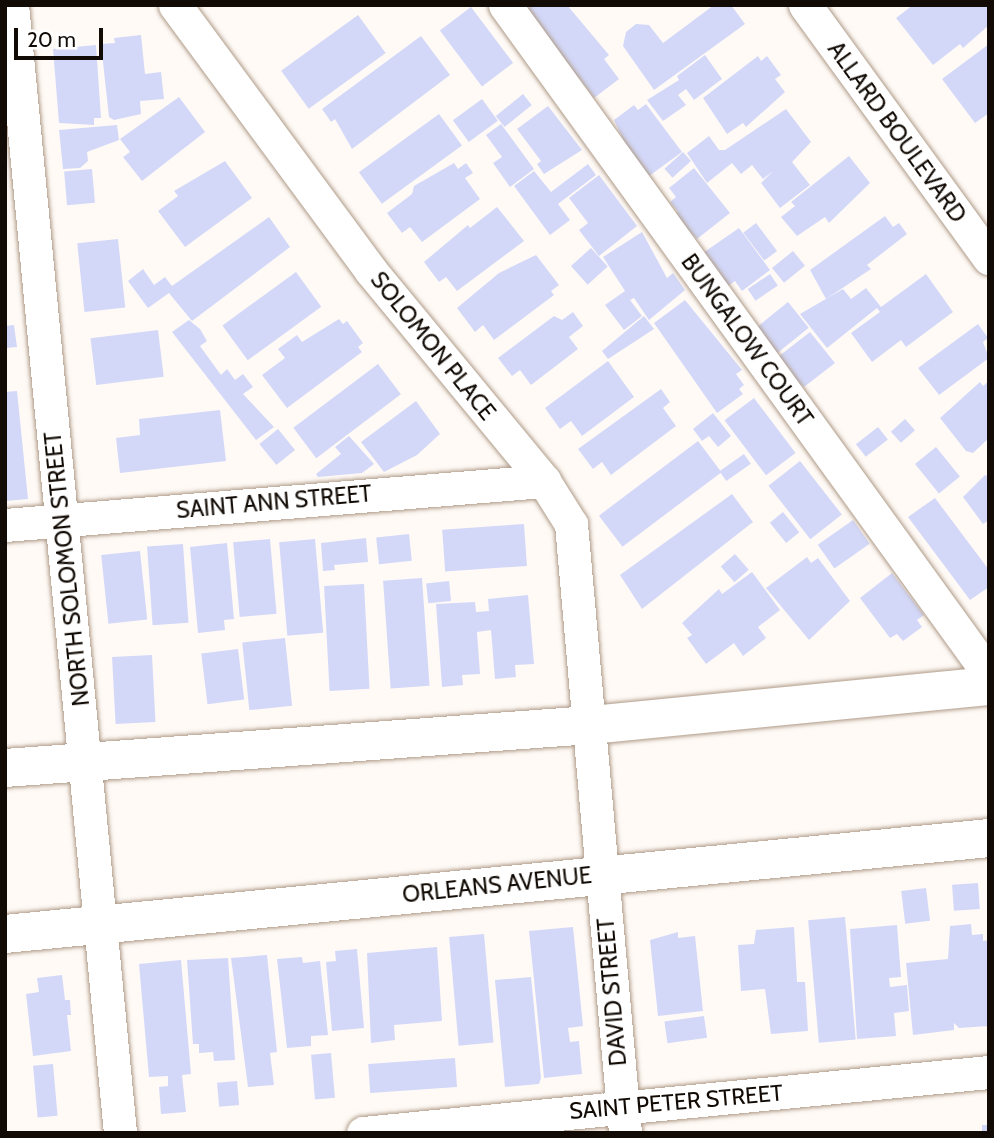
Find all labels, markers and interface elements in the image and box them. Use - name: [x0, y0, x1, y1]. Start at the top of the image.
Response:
- scale bar: [18, 14, 107, 58]
- text: 20 m: [27, 27, 76, 52]
- street label: ALLARD BOULEVARD: [822, 36, 972, 228]
- street label: BUNGALOW COURT: [675, 249, 819, 431]
- street label: SOLOMON PLACE: [365, 266, 501, 426]
- street label: NORTH SOLOMON STREET: [39, 430, 95, 708]
- street label: SAINT ANN STREET: [175, 480, 373, 524]
- street label: ORLEANS AVENUE: [401, 861, 593, 909]
- street label: DAVID STREET: [592, 917, 632, 1067]
- street label: SAINT PETER STREET: [568, 1079, 784, 1125]

